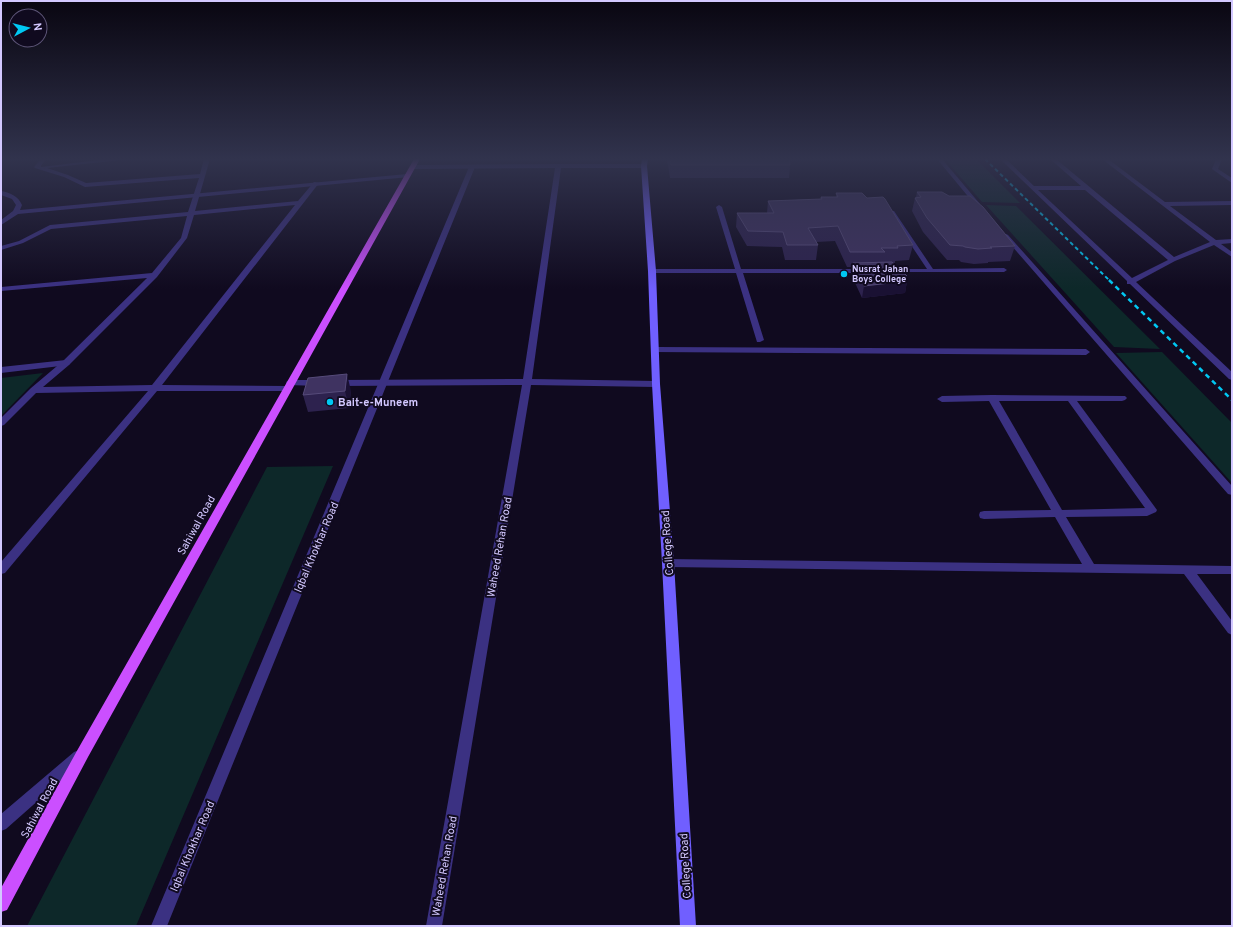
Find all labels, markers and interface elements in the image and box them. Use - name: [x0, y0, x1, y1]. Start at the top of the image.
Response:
- north arrow: [8, 8, 48, 48]
- text: N: [30, 22, 44, 32]
- place label: Nusrat Jahan Boys College: [852, 264, 908, 285]
- marker: Nusrat Jahan Boys College: [839, 269, 849, 279]
- place label: Bait-e-Muneem: [338, 396, 418, 410]
- marker: Bait-e-Muneem: [325, 397, 335, 407]
- street label: Sahiwal Road: [175, 493, 219, 558]
- street label: Waheed Rehan Road: [484, 496, 516, 598]
- street label: Iqbal Khokhar Road: [292, 500, 342, 595]
- street label: College Road: [659, 510, 677, 576]
- street label: Sahiwal Road: [18, 776, 62, 841]
- street label: Iqbal Khokhar Road: [168, 799, 218, 894]
- street label: Waheed Rehan Road: [429, 815, 461, 917]
- street label: College Road: [677, 833, 695, 899]

